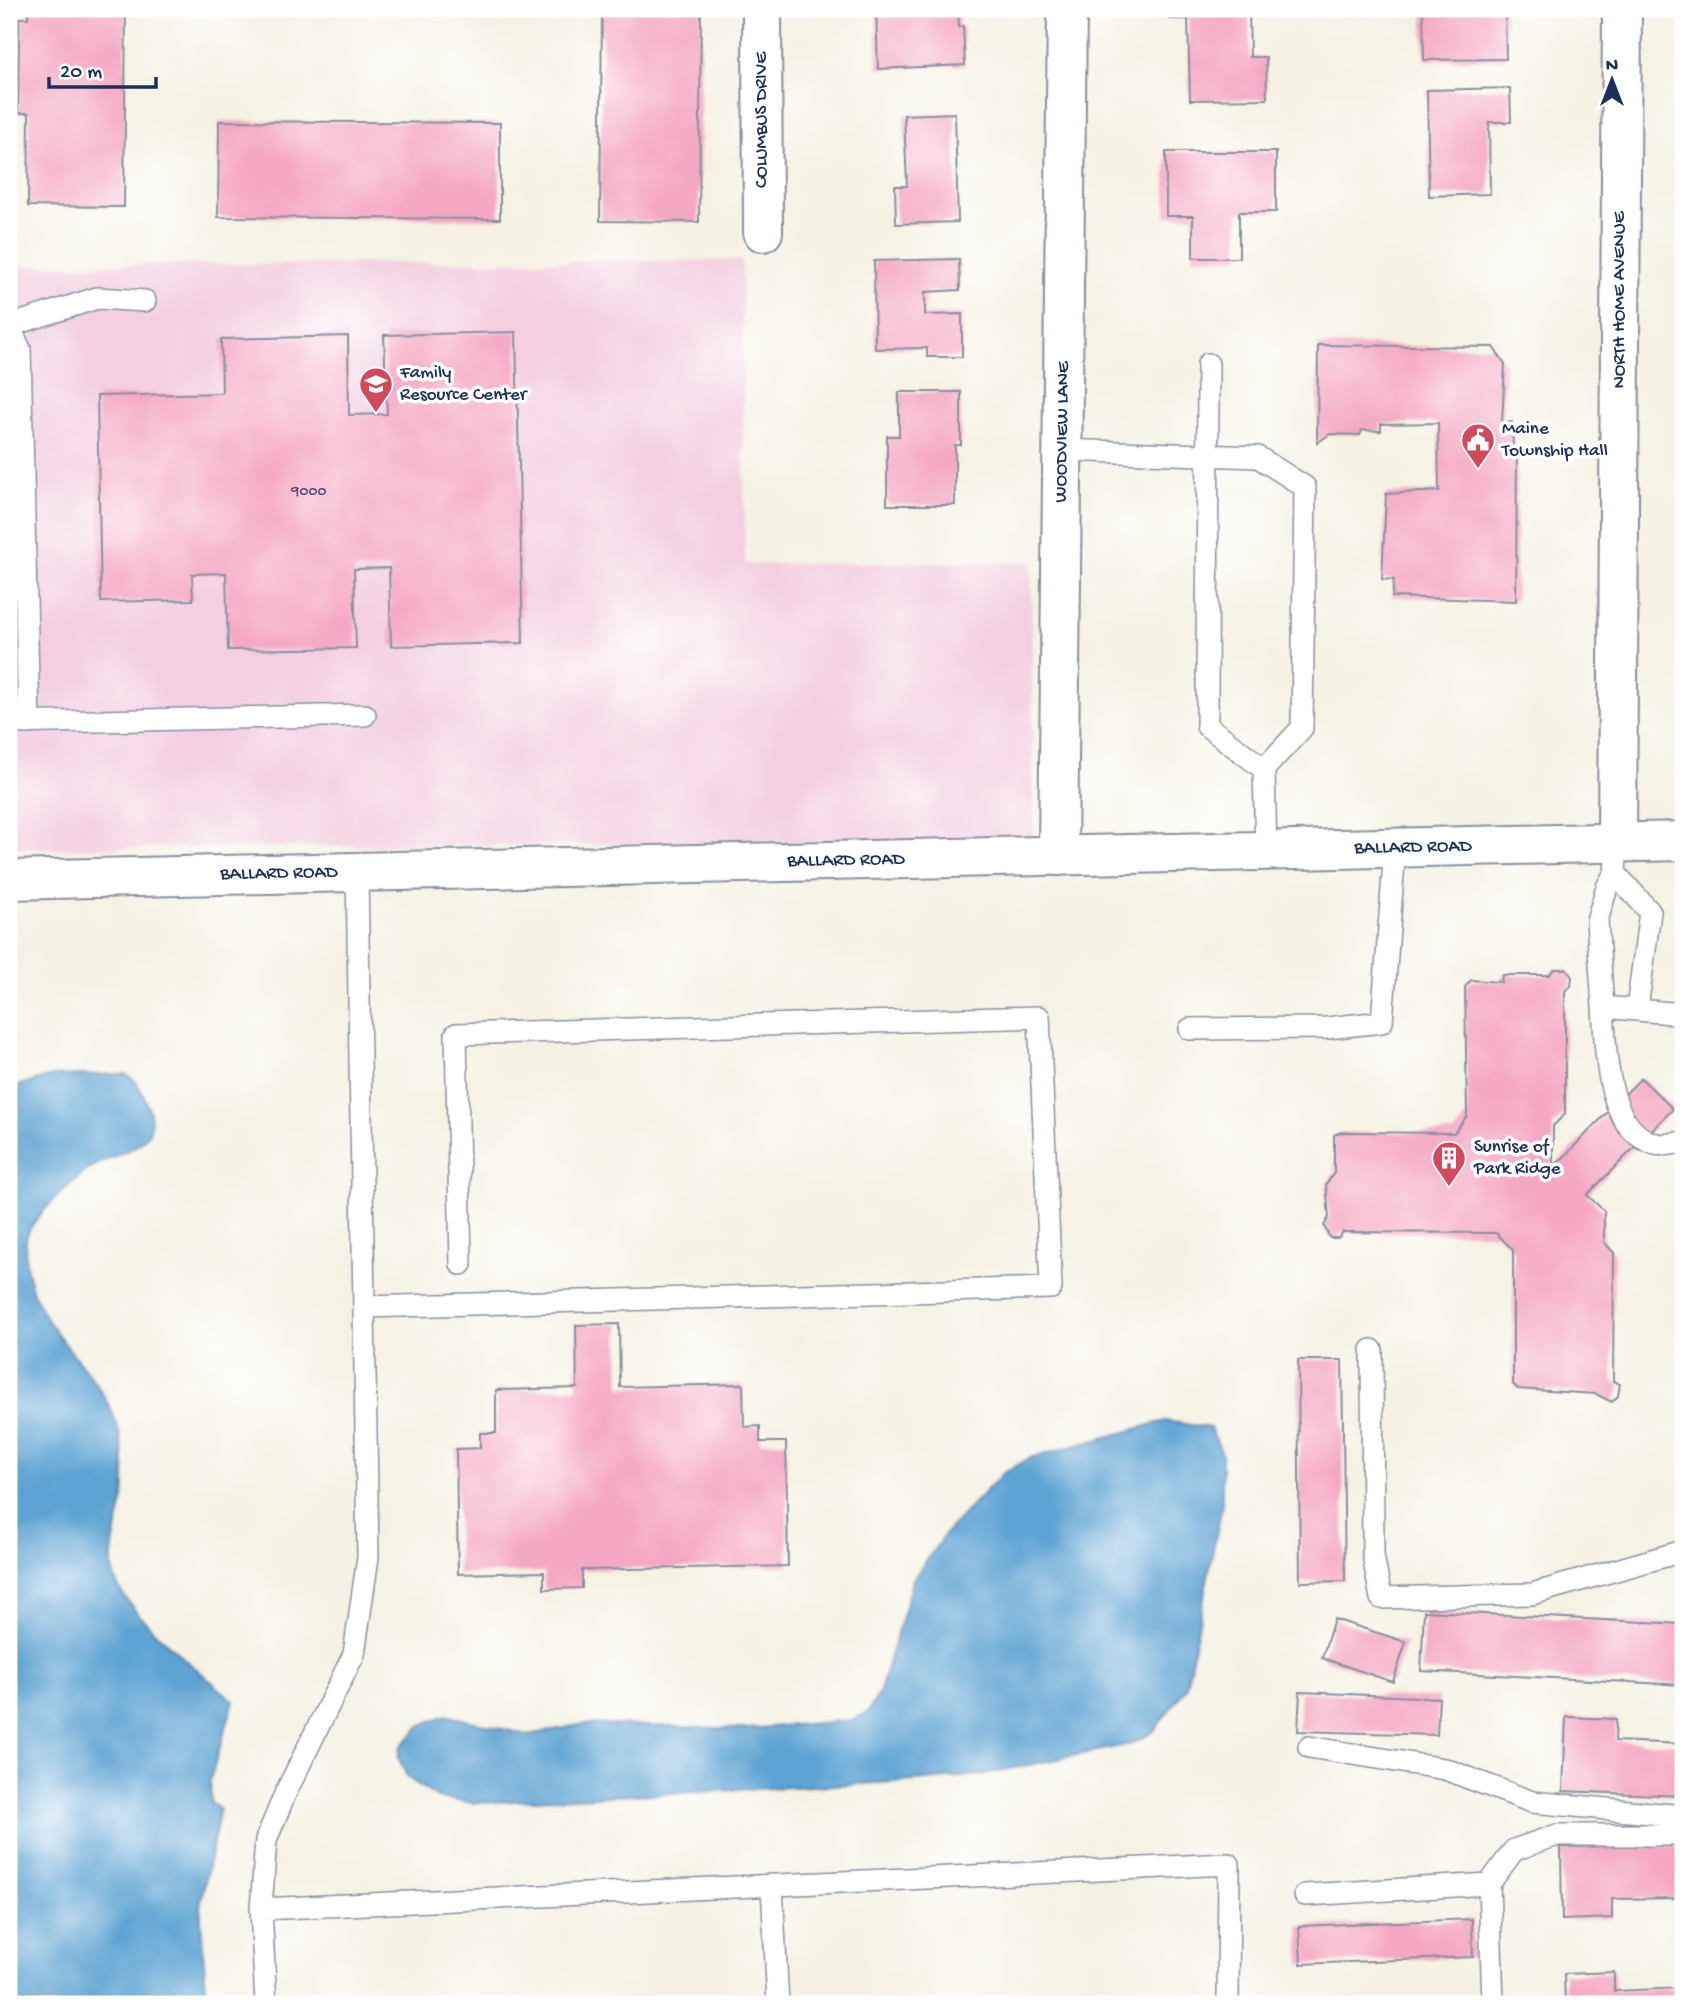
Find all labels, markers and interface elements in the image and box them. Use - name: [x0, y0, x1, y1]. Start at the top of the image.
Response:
- scale bar: [49, 46, 156, 90]
- north arrow: [1576, 46, 1646, 116]
- street label: COLUMBUS DRIVE: [751, 51, 774, 188]
- text: N: [1606, 55, 1618, 78]
- text: 20 m: [60, 61, 102, 86]
- street label: NORTH HOME AVENUE: [1609, 210, 1632, 389]
- street label: WOODVIEW LANE: [1050, 360, 1076, 503]
- place label: Family Resource Center: [399, 362, 529, 407]
- school or university icon: Family Resource Center: [357, 365, 395, 414]
- place label: Maine Township Hall: [1501, 418, 1608, 463]
- public building icon: Maine Township Hall: [1459, 421, 1497, 470]
- house number: 9000: [290, 483, 327, 502]
- street label: BALLARD ROAD: [1353, 835, 1473, 861]
- street label: BALLARD ROAD: [786, 848, 906, 874]
- street label: BALLARD ROAD: [219, 861, 339, 887]
- place label: Sunrise of Park Ridge: [1473, 1136, 1561, 1181]
- building icon: Sunrise of Park Ridge: [1430, 1139, 1468, 1188]

